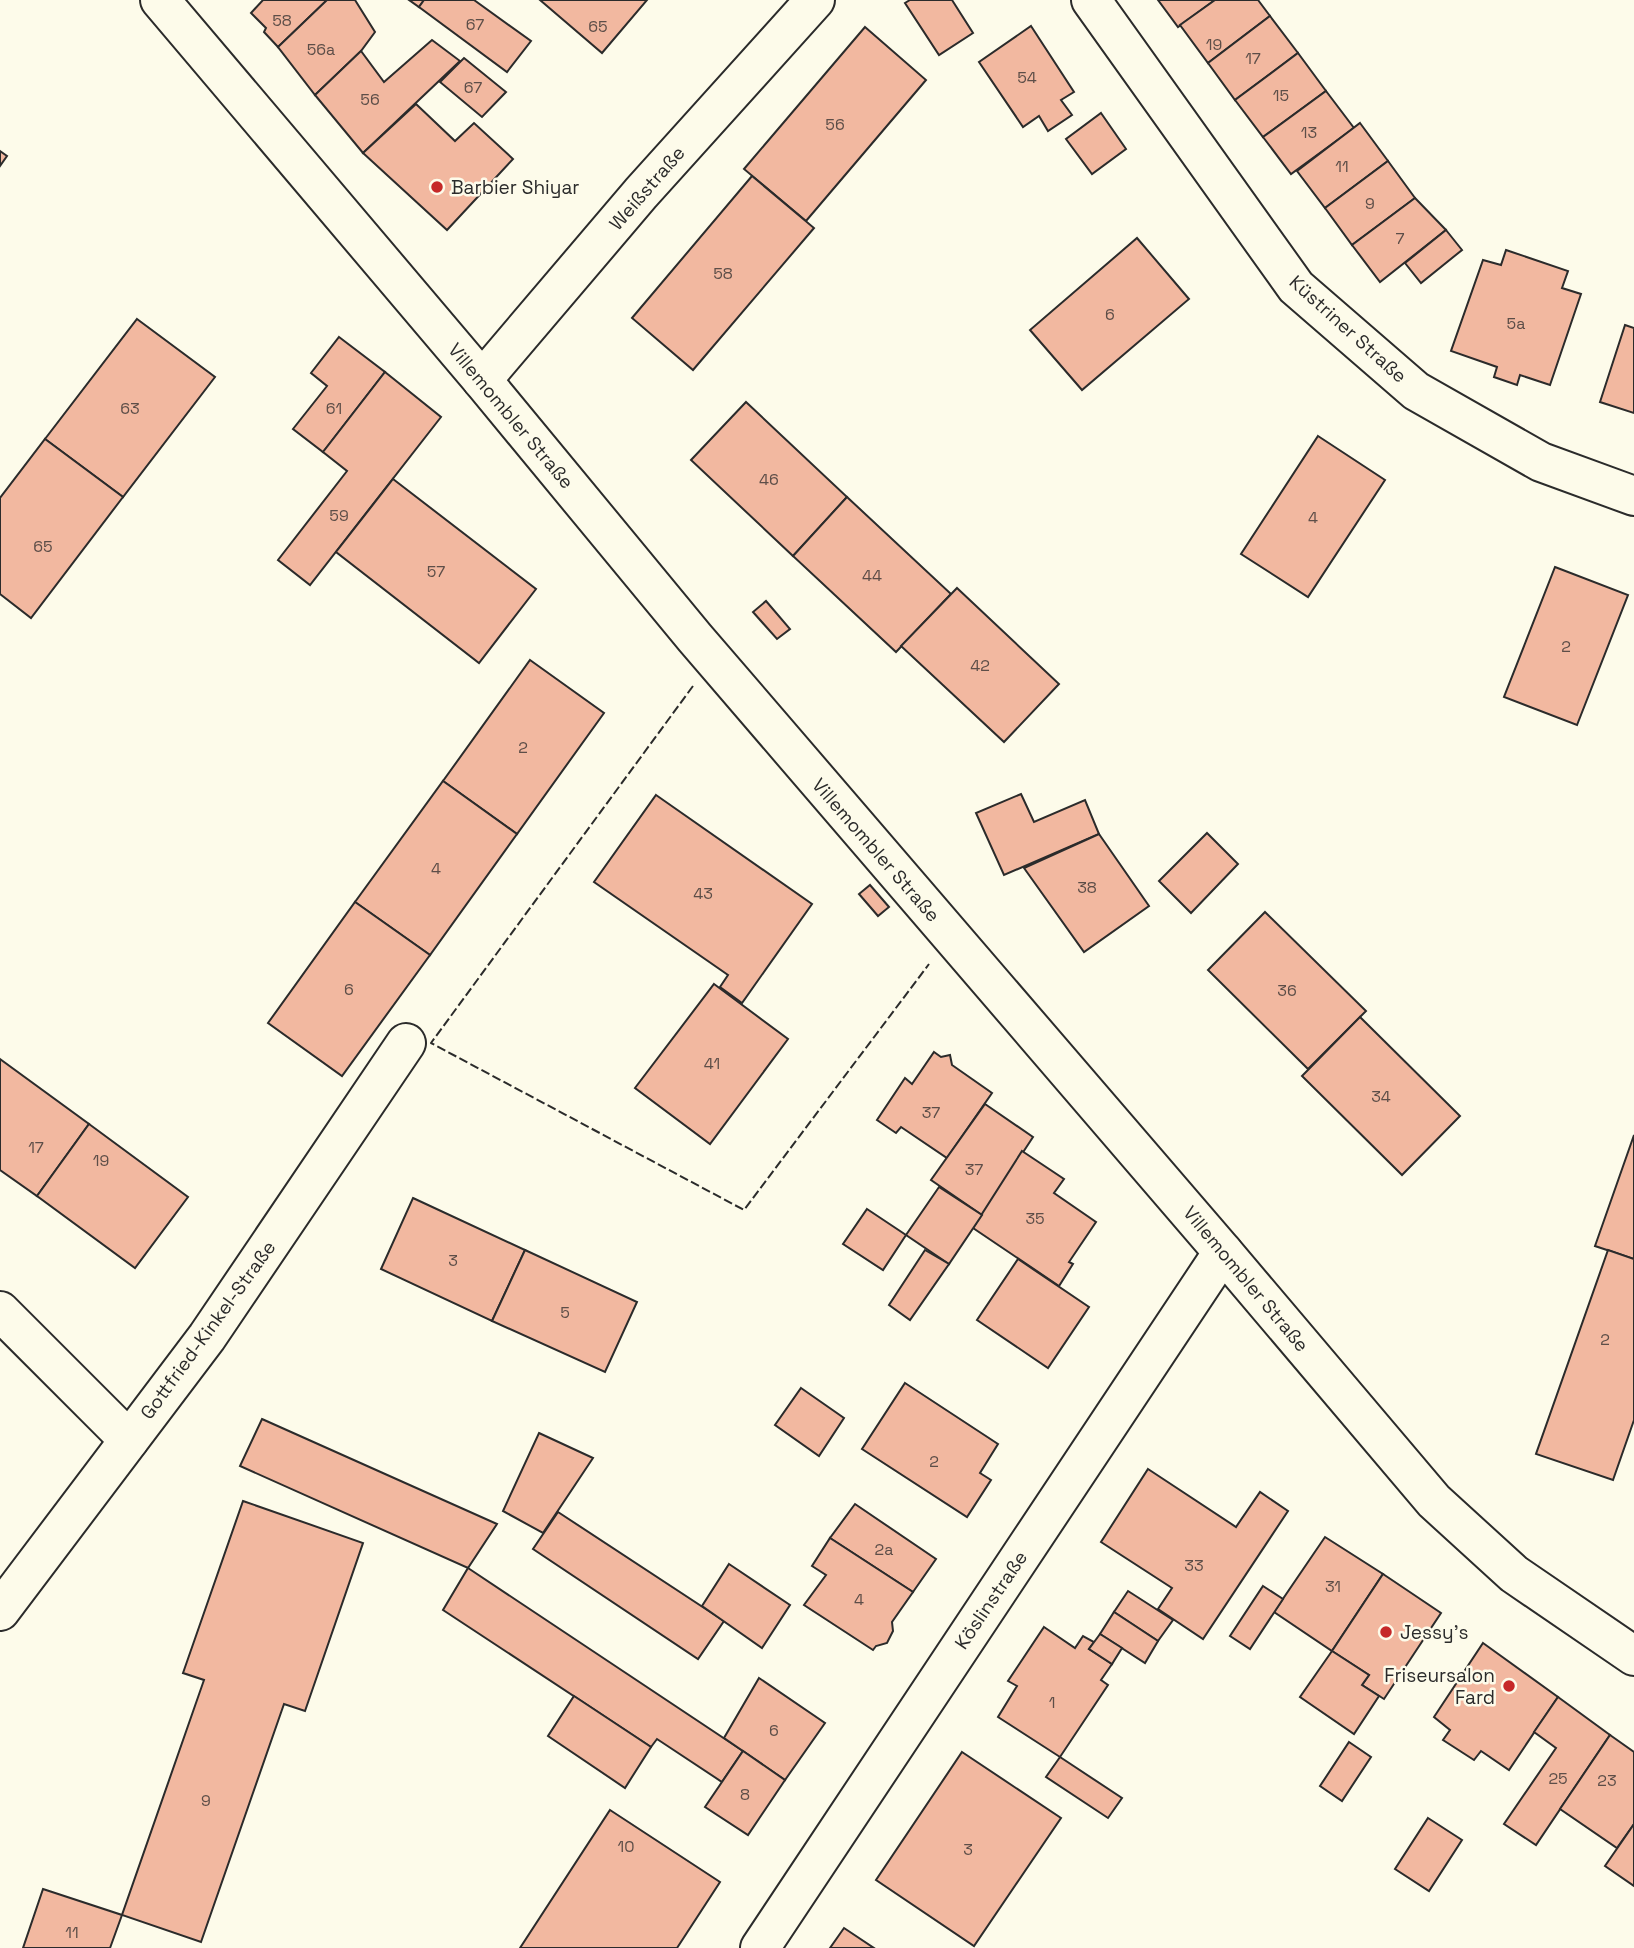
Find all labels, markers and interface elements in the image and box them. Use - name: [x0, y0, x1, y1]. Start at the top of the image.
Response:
- house number: 58: [272, 10, 292, 31]
- house number: 67: [466, 14, 484, 35]
- house number: 65: [588, 16, 608, 37]
- house number: 19: [1206, 34, 1222, 55]
- house number: 56a: [307, 39, 335, 60]
- house number: 17: [1245, 48, 1261, 69]
- house number: 54: [1017, 67, 1037, 88]
- house number: 67: [464, 77, 482, 98]
- house number: 15: [1273, 85, 1289, 106]
- house number: 56: [360, 89, 380, 110]
- house number: 56: [825, 114, 845, 135]
- house number: 13: [1301, 122, 1317, 143]
- street label: Weißstraße: [604, 141, 690, 235]
- house number: 11: [1335, 156, 1349, 177]
- place label: Barbier Shiyar: [451, 175, 579, 200]
- marker: Barbier Shiyar: [429, 179, 445, 195]
- house number: 9: [1365, 193, 1375, 214]
- house number: 7: [1395, 228, 1405, 249]
- house number: 58: [713, 263, 733, 284]
- street label: Küstriner Straße: [1284, 270, 1412, 388]
- house number: 6: [1105, 304, 1115, 325]
- house number: 5a: [1507, 313, 1525, 334]
- street label: Villemombler Straße: [443, 338, 579, 494]
- house number: 63: [120, 398, 140, 419]
- house number: 61: [326, 398, 342, 419]
- house number: 46: [759, 469, 779, 490]
- house number: 59: [329, 505, 349, 526]
- house number: 4: [1308, 507, 1318, 528]
- house number: 65: [33, 536, 53, 557]
- house number: 57: [427, 561, 445, 582]
- house number: 44: [862, 565, 882, 586]
- house number: 2: [1561, 636, 1571, 657]
- house number: 42: [970, 655, 990, 676]
- house number: 2: [518, 737, 528, 758]
- street label: Villemombler Straße: [807, 773, 945, 927]
- house number: 4: [431, 858, 441, 879]
- house number: 38: [1077, 877, 1097, 898]
- house number: 43: [693, 883, 713, 904]
- house number: 6: [344, 979, 354, 1000]
- house number: 36: [1277, 980, 1297, 1001]
- house number: 41: [704, 1053, 720, 1074]
- house number: 34: [1371, 1086, 1391, 1107]
- house number: 37: [922, 1102, 940, 1123]
- house number: 17: [28, 1137, 44, 1158]
- house number: 19: [93, 1150, 109, 1171]
- house number: 37: [965, 1159, 983, 1180]
- street label: Villemombler Straße: [1178, 1201, 1314, 1357]
- house number: 35: [1025, 1208, 1045, 1229]
- street label: Gottfried-Kinkel-Straße: [135, 1236, 281, 1424]
- house number: 3: [448, 1250, 458, 1271]
- house number: 5: [560, 1302, 570, 1323]
- house number: 2: [1600, 1329, 1610, 1350]
- house number: 2: [929, 1451, 939, 1472]
- house number: 2a: [875, 1539, 893, 1560]
- street label: Köslinstraße: [949, 1546, 1033, 1654]
- house number: 33: [1184, 1555, 1204, 1576]
- house number: 31: [1325, 1576, 1341, 1597]
- house number: 4: [854, 1589, 864, 1610]
- place label: Jessy's: [1400, 1620, 1468, 1645]
- marker: Jessy's: [1378, 1624, 1394, 1640]
- place label: Friseursalon Fard: [1384, 1663, 1495, 1710]
- marker: Friseursalon Fard: [1501, 1678, 1517, 1694]
- house number: 1: [1049, 1692, 1055, 1713]
- house number: 6: [769, 1720, 779, 1741]
- house number: 25: [1548, 1768, 1568, 1789]
- house number: 23: [1597, 1770, 1617, 1791]
- house number: 8: [740, 1784, 750, 1805]
- house number: 9: [201, 1790, 211, 1811]
- house number: 10: [618, 1836, 634, 1857]
- house number: 3: [963, 1839, 973, 1860]
- house number: 11: [65, 1922, 79, 1943]

